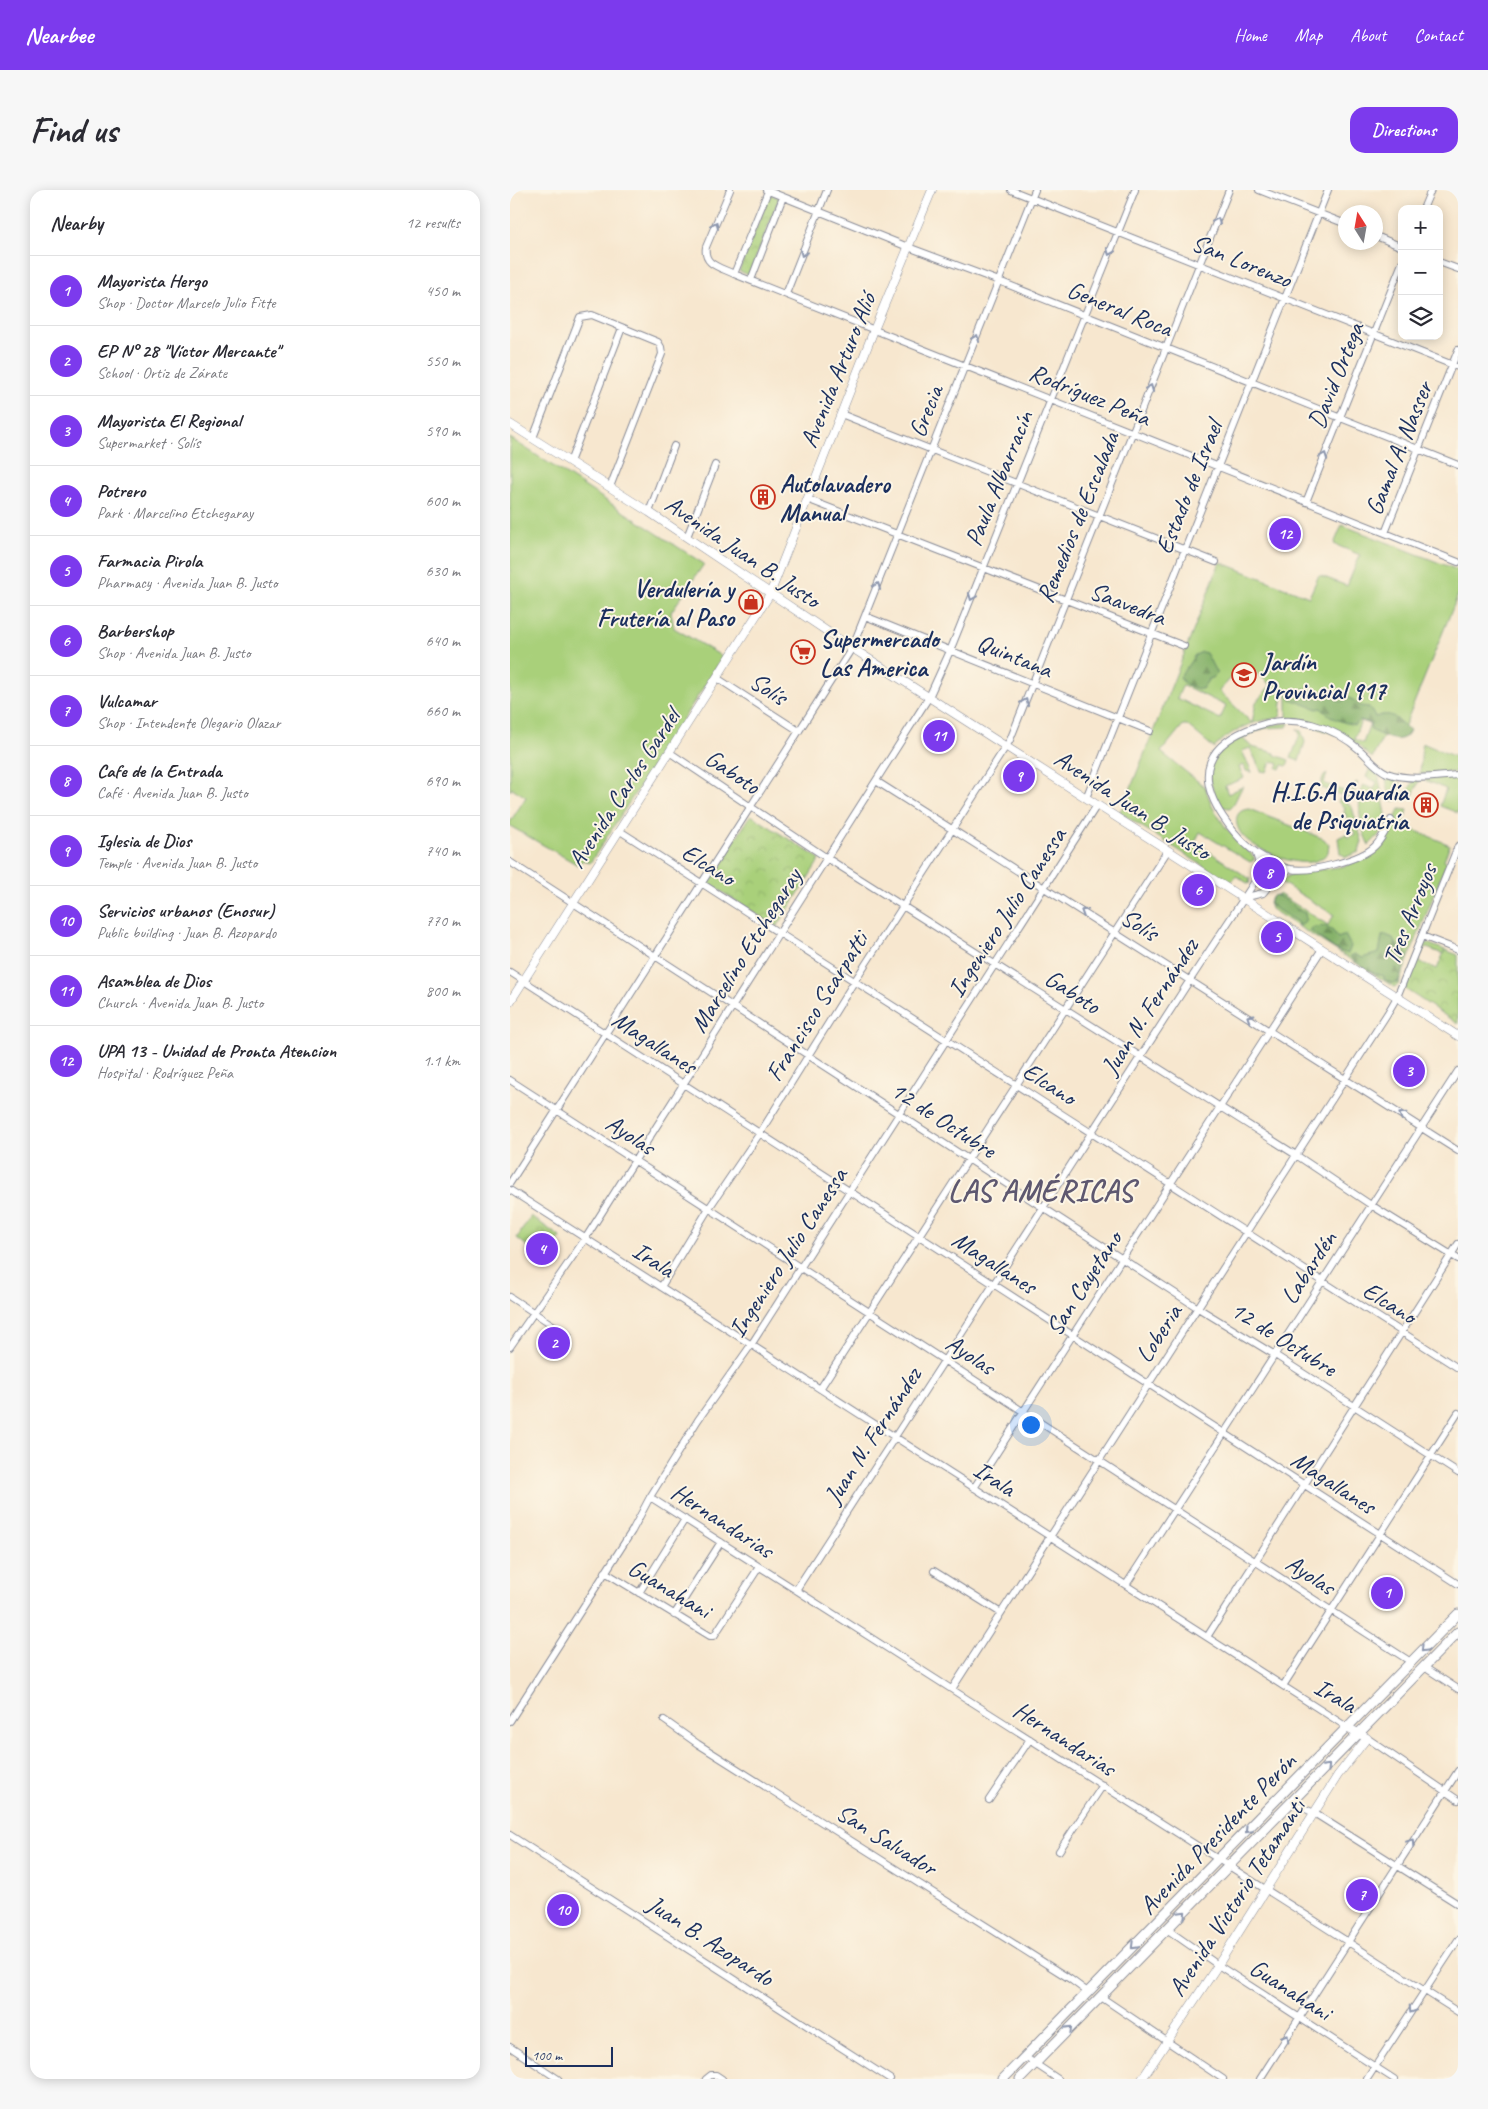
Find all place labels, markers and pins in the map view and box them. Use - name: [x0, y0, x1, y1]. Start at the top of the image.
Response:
- place label: Autolavadero Manual: [780, 468, 892, 529]
- building icon: Autolavadero Manual: [750, 484, 776, 510]
- pin: 12: [1269, 515, 1301, 553]
- place label: Verdulería y Frutería al Paso: [597, 573, 736, 634]
- shop icon: Verdulería y Frutería al Paso: [738, 589, 764, 615]
- place label: Supermercado Las America: [820, 623, 942, 684]
- supermarket icon: Supermercado Las America: [790, 639, 816, 665]
- place label: Jardín Provincial 917: [1260, 646, 1388, 707]
- school or university icon: Jardín Provincial 917: [1231, 662, 1257, 688]
- pin: 11: [923, 717, 955, 755]
- pin: 9: [1003, 757, 1035, 795]
- place label: H.I.G.A Guardía de Psiquiatría: [1271, 776, 1410, 837]
- building icon: H.I.G.A Guardía de Psiquiatría: [1413, 792, 1439, 818]
- pin: 8: [1253, 854, 1285, 892]
- pin: 6: [1182, 871, 1214, 909]
- pin: 5: [1261, 918, 1293, 956]
- pin: 3: [1393, 1052, 1425, 1090]
- pin: 4: [526, 1230, 558, 1268]
- pin: 2: [538, 1324, 570, 1362]
- pin: 1: [1371, 1574, 1403, 1612]
- pin: 7: [1346, 1876, 1378, 1914]
- pin: 10: [547, 1891, 579, 1929]

